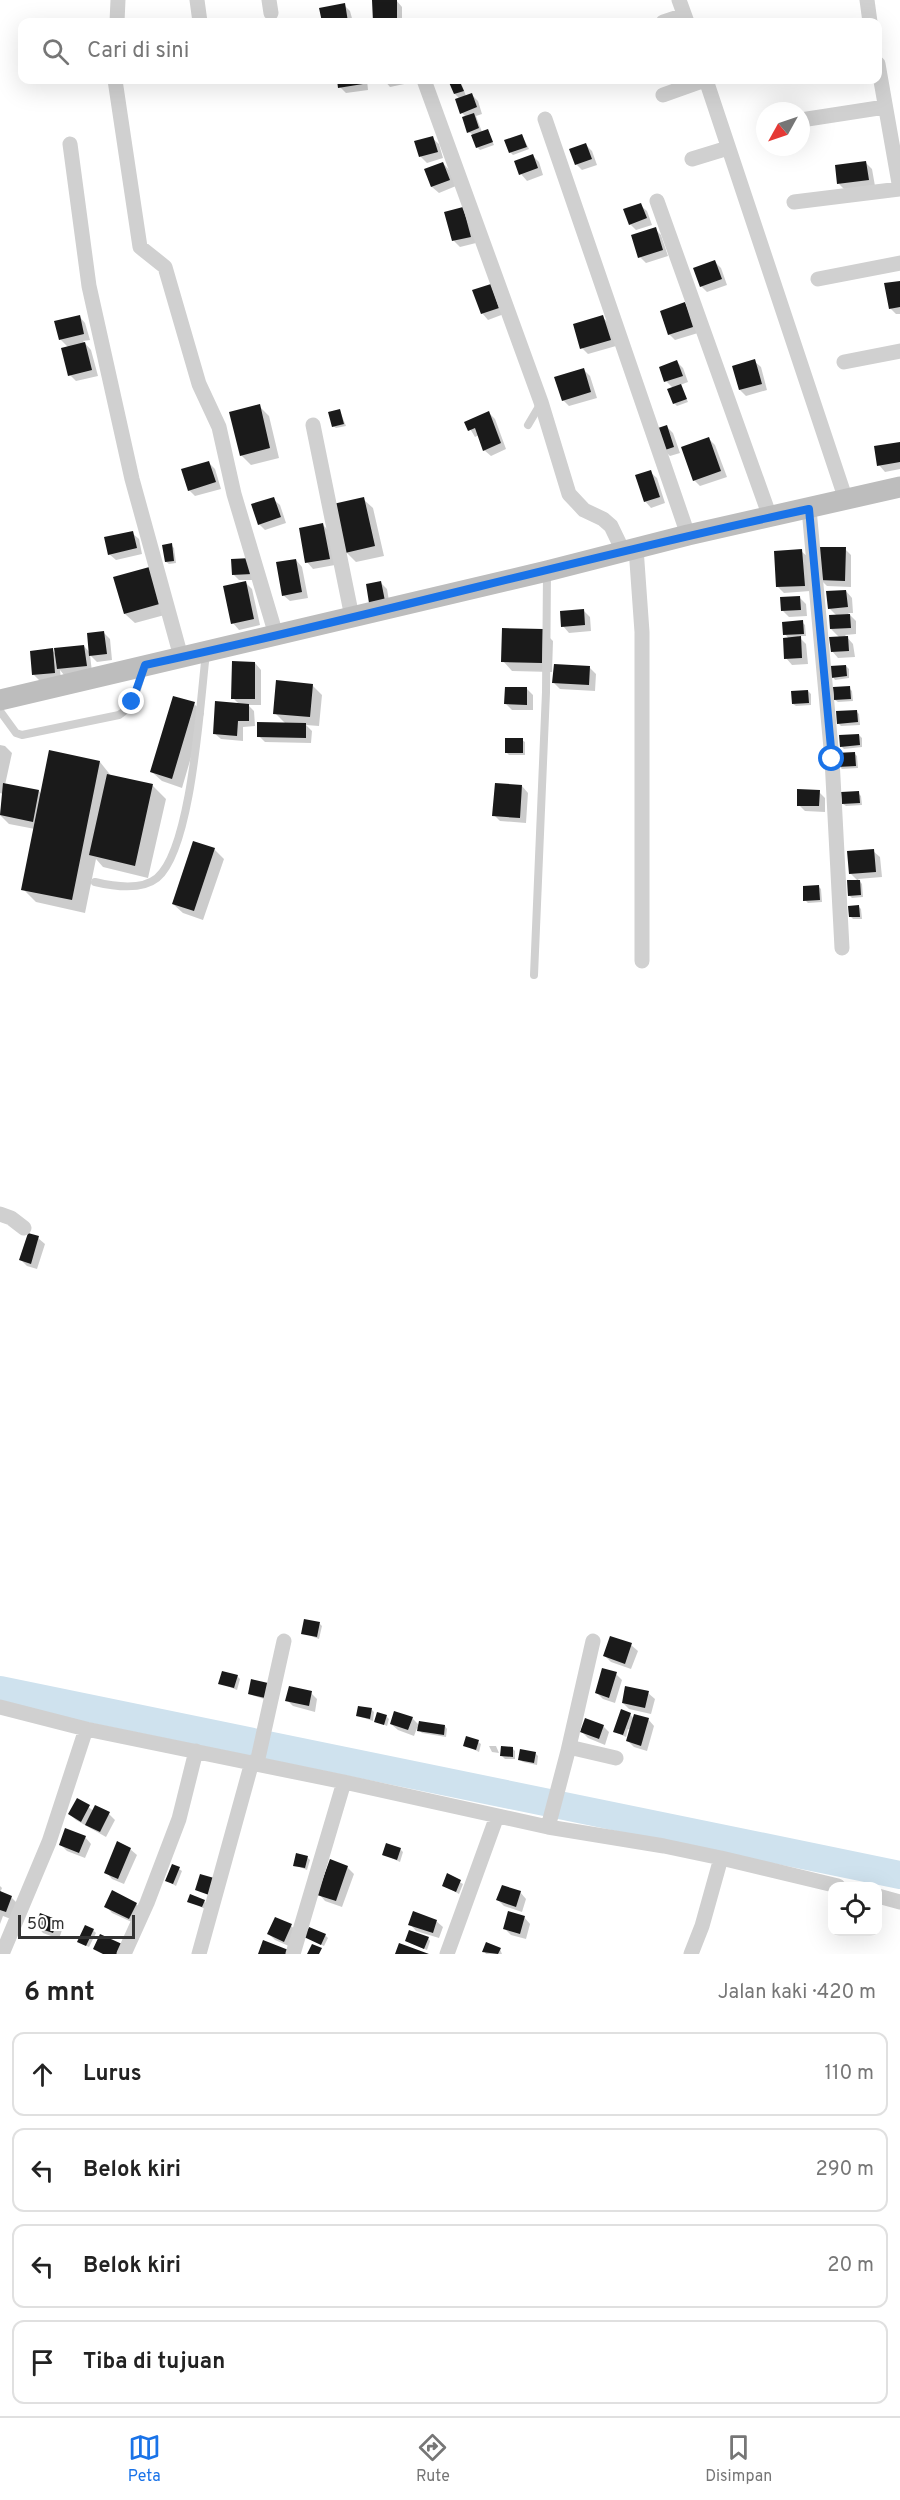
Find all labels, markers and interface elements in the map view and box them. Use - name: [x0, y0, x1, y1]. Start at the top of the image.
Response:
- search box: [18, 18, 882, 84]
- icon: search: [39, 35, 72, 68]
- text: Cari di sini: [87, 38, 189, 65]
- north arrow: [756, 102, 810, 156]
- route end: [118, 688, 144, 714]
- route start: [818, 745, 844, 771]
- map controls: [828, 1882, 882, 1936]
- button: locate: [828, 1882, 882, 1936]
- scale bar: [18, 1912, 135, 1940]
- text: 50 m: [27, 1915, 65, 1935]
- text: 6 mnt: [24, 1977, 95, 2010]
- text: Jalan kaki · 420 m: [718, 1980, 876, 2006]
- icon: ahead: [26, 2058, 59, 2091]
- text: Lurus: [83, 2061, 142, 2088]
- text: 110 m: [825, 2061, 874, 2087]
- icon: left: [26, 2154, 59, 2187]
- text: Belok kiri: [83, 2157, 181, 2184]
- text: 290 m: [816, 2157, 874, 2183]
- icon: left: [26, 2250, 59, 2283]
- text: Belok kiri: [83, 2253, 181, 2280]
- text: 20 m: [827, 2253, 874, 2279]
- icon: arrive: [26, 2346, 59, 2379]
- text: Tiba di tujuan: [83, 2349, 225, 2376]
- tab: Peta: [128, 2431, 161, 2487]
- tab: Rute: [416, 2431, 450, 2487]
- tab: Disimpan: [705, 2431, 772, 2487]

